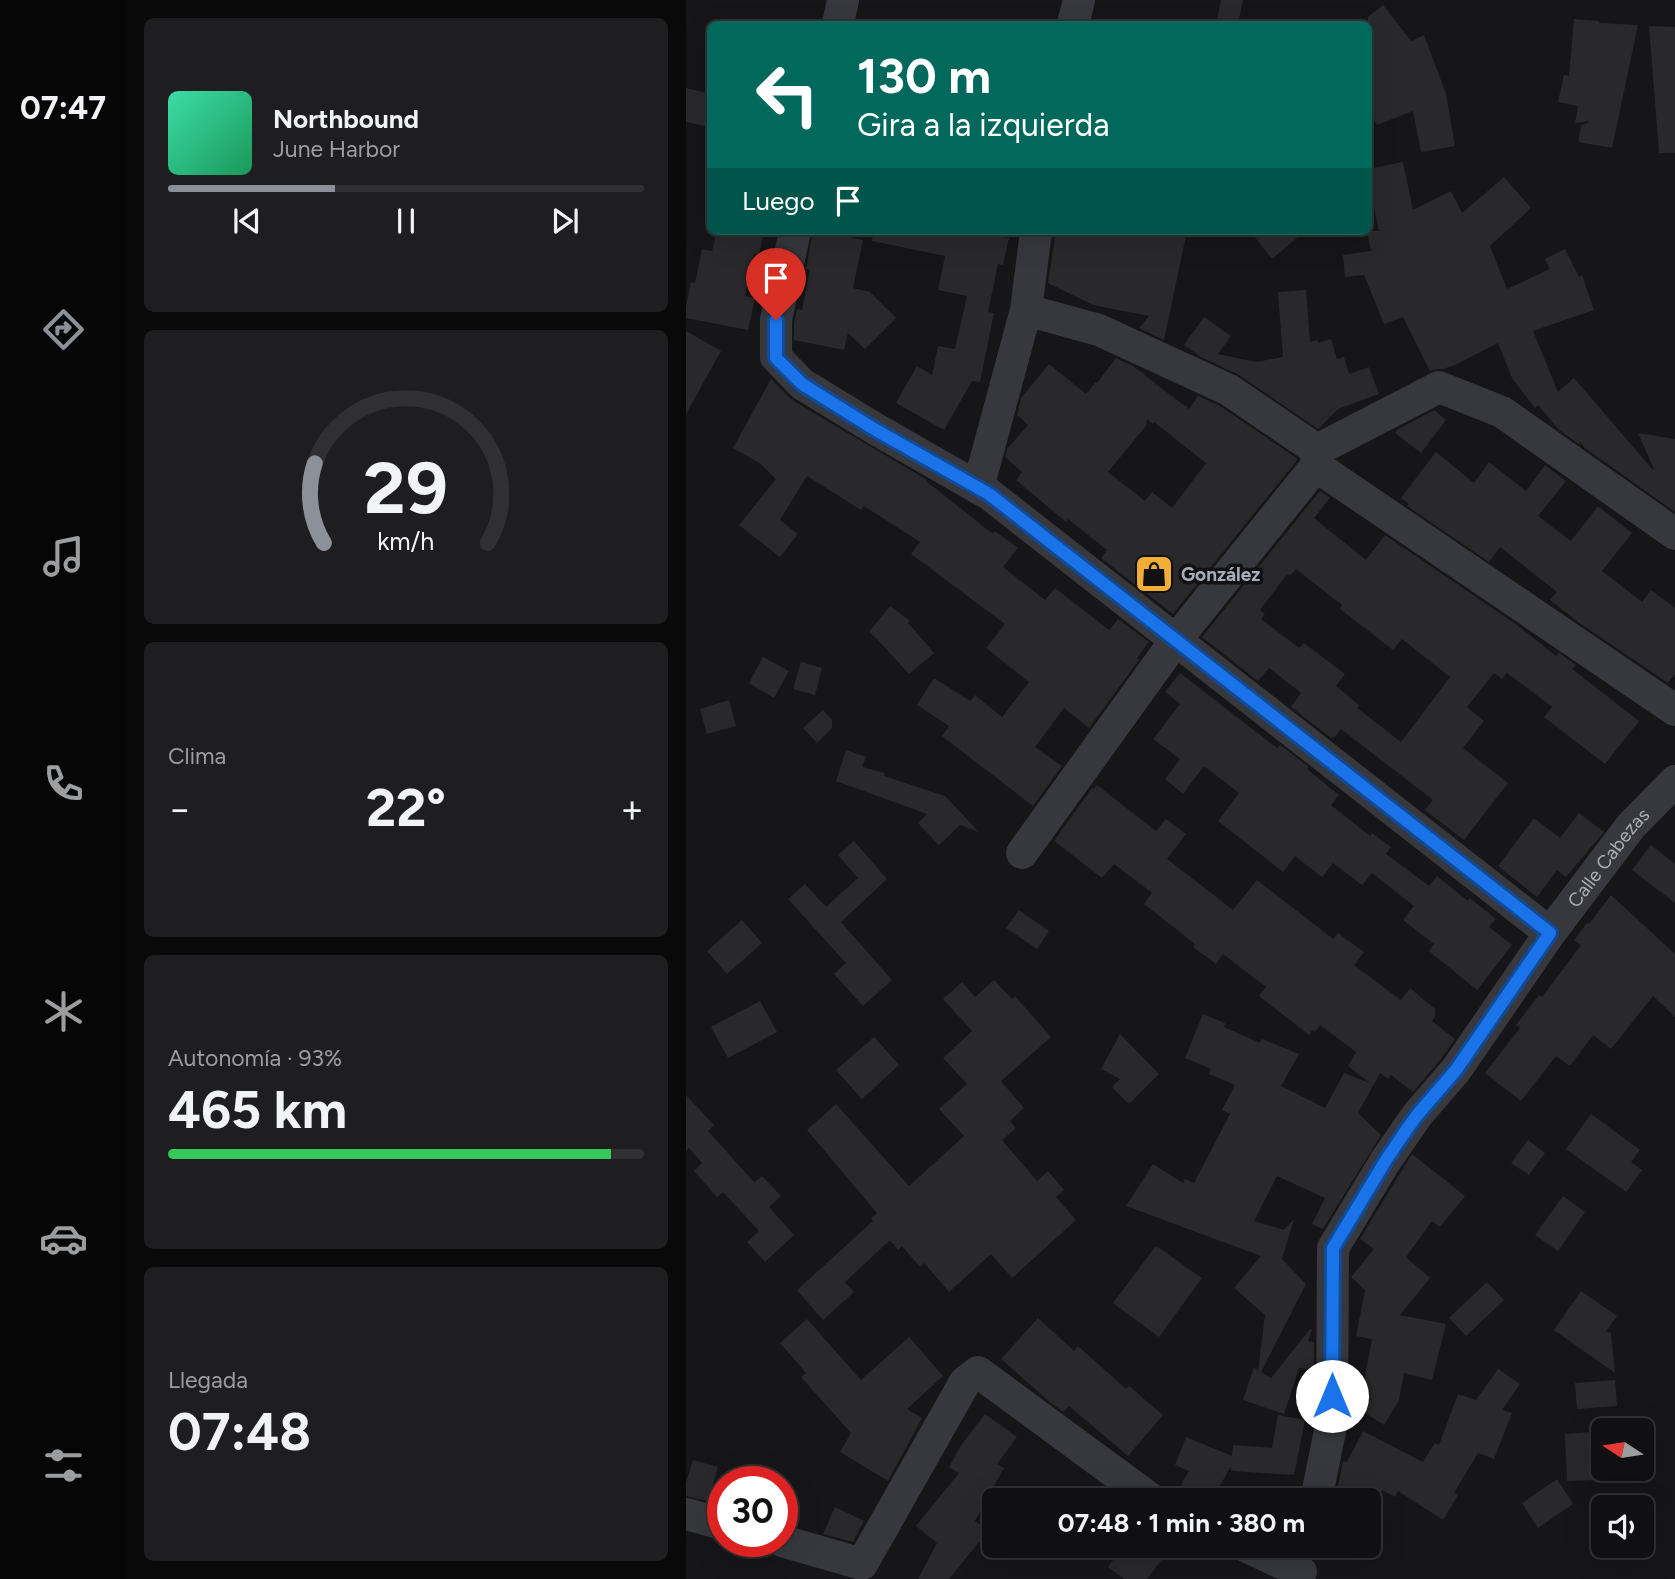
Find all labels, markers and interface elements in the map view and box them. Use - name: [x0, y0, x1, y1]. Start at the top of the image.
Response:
- text: 130 m: [857, 46, 991, 105]
- icon: left: [742, 49, 833, 140]
- text: 07:47: [20, 89, 106, 127]
- text: Northbound: [273, 103, 419, 135]
- text: Gira a la izquierda: [857, 106, 1110, 144]
- text: June Harbor: [273, 135, 400, 163]
- icon: arrive: [829, 182, 867, 220]
- text: Luego: [742, 185, 815, 217]
- icon: previous: [228, 202, 266, 240]
- icon: pause: [387, 202, 425, 240]
- icon: next: [546, 202, 584, 240]
- pin: [746, 248, 806, 320]
- icon: arrive: [757, 259, 795, 297]
- icon: directions: [39, 305, 88, 354]
- text: 29: [364, 445, 448, 532]
- text: km/h: [377, 526, 435, 556]
- icon: music: [39, 532, 88, 581]
- shop icon: González: [1133, 553, 1175, 595]
- place label: González: [1181, 563, 1260, 586]
- text: Clima: [168, 742, 226, 770]
- icon: phone: [39, 759, 88, 808]
- text: 22°: [366, 777, 446, 839]
- text: −: [168, 786, 192, 832]
- text: +: [620, 786, 644, 832]
- street label: Calle Cabezas: [1563, 803, 1654, 912]
- icon: climate: [39, 987, 88, 1036]
- text: Autonomía · 93%: [168, 1044, 342, 1072]
- text: 465 km: [168, 1079, 347, 1141]
- icon: car: [39, 1214, 88, 1263]
- position arrow: [1295, 1359, 1369, 1433]
- text: Llegada: [168, 1366, 248, 1394]
- text: 07:48: [168, 1401, 311, 1463]
- north arrow: [1591, 1418, 1654, 1480]
- map controls: [1591, 1418, 1654, 1558]
- icon: filters: [39, 1441, 88, 1490]
- speed limit sign: 30: [707, 1466, 798, 1557]
- button: sound: [1591, 1495, 1654, 1558]
- text: 07:48 · 1 min · 380 m: [1058, 1507, 1305, 1539]

